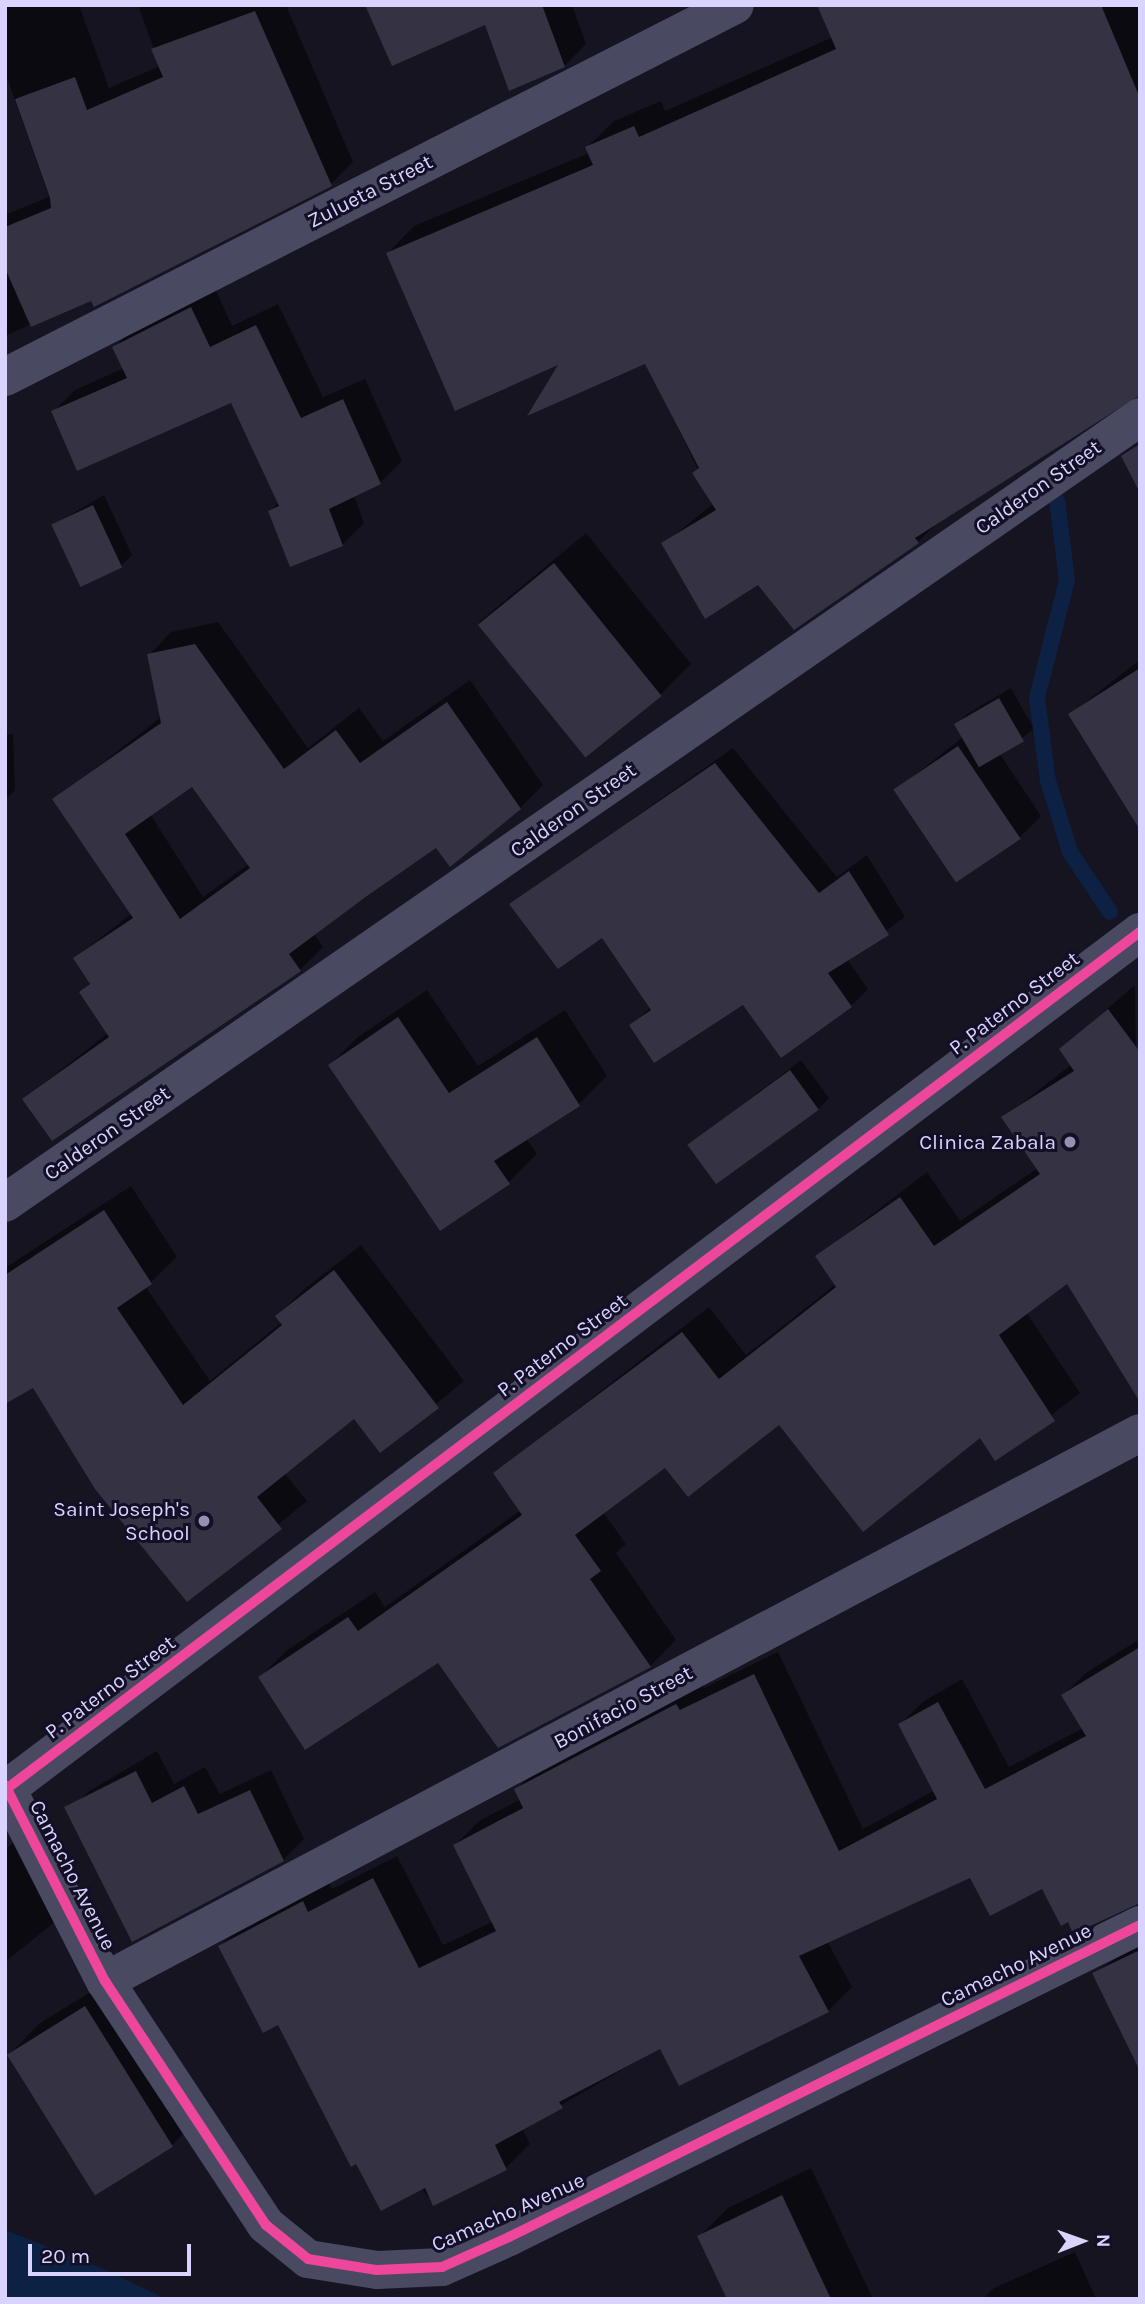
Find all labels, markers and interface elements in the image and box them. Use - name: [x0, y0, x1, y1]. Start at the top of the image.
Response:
- street label: Zulueta Street: [303, 149, 437, 233]
- street label: Calderon Street: [970, 434, 1106, 540]
- street label: Calderon Street: [505, 757, 641, 863]
- street label: P. Paterno Street: [944, 946, 1084, 1060]
- street label: Calderon Street: [39, 1080, 175, 1186]
- place label: Clinica Zabala: [919, 1129, 1056, 1155]
- marker: Clinica Zabala: [1062, 1134, 1078, 1150]
- street label: P. Paterno Street: [492, 1288, 632, 1402]
- place label: Saint Joseph's School: [53, 1496, 190, 1546]
- marker: Saint Joseph's School: [196, 1513, 212, 1529]
- street label: P. Paterno Street: [40, 1630, 180, 1744]
- street label: Bonifacio Street: [549, 1660, 697, 1754]
- street label: Camacho Avenue: [24, 1796, 122, 1954]
- street label: Camacho Avenue: [936, 1918, 1096, 2012]
- street label: Camacho Avenue: [428, 2167, 588, 2257]
- north arrow: [1047, 2206, 1117, 2276]
- scale bar: [32, 2230, 194, 2274]
- text: N: [1092, 2234, 1114, 2248]
- text: 20 m: [41, 2244, 90, 2268]

